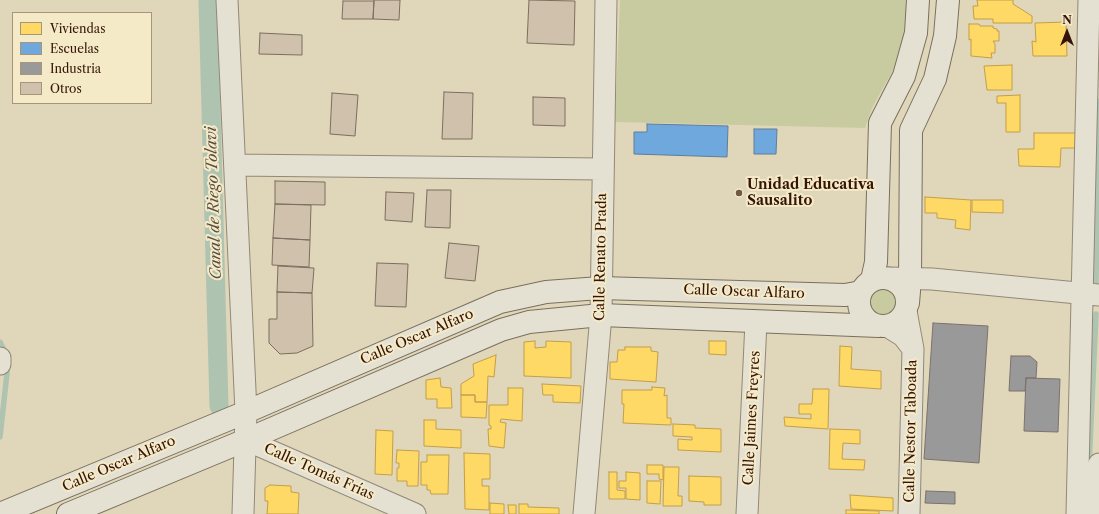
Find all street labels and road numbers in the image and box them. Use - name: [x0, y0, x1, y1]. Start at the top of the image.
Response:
- street label: Calle Renato Prada: [591, 193, 611, 321]
- street label: Calle Oscar Alfaro: [683, 281, 805, 303]
- street label: Calle Oscar Alfaro: [358, 306, 476, 368]
- street label: Calle Jaimes Freyres: [740, 350, 764, 486]
- street label: Calle Nestor Taboada: [901, 359, 921, 503]
- street label: Calle Oscar Alfaro: [60, 433, 178, 495]
- street label: Calle Tomás Frías: [261, 440, 377, 504]

